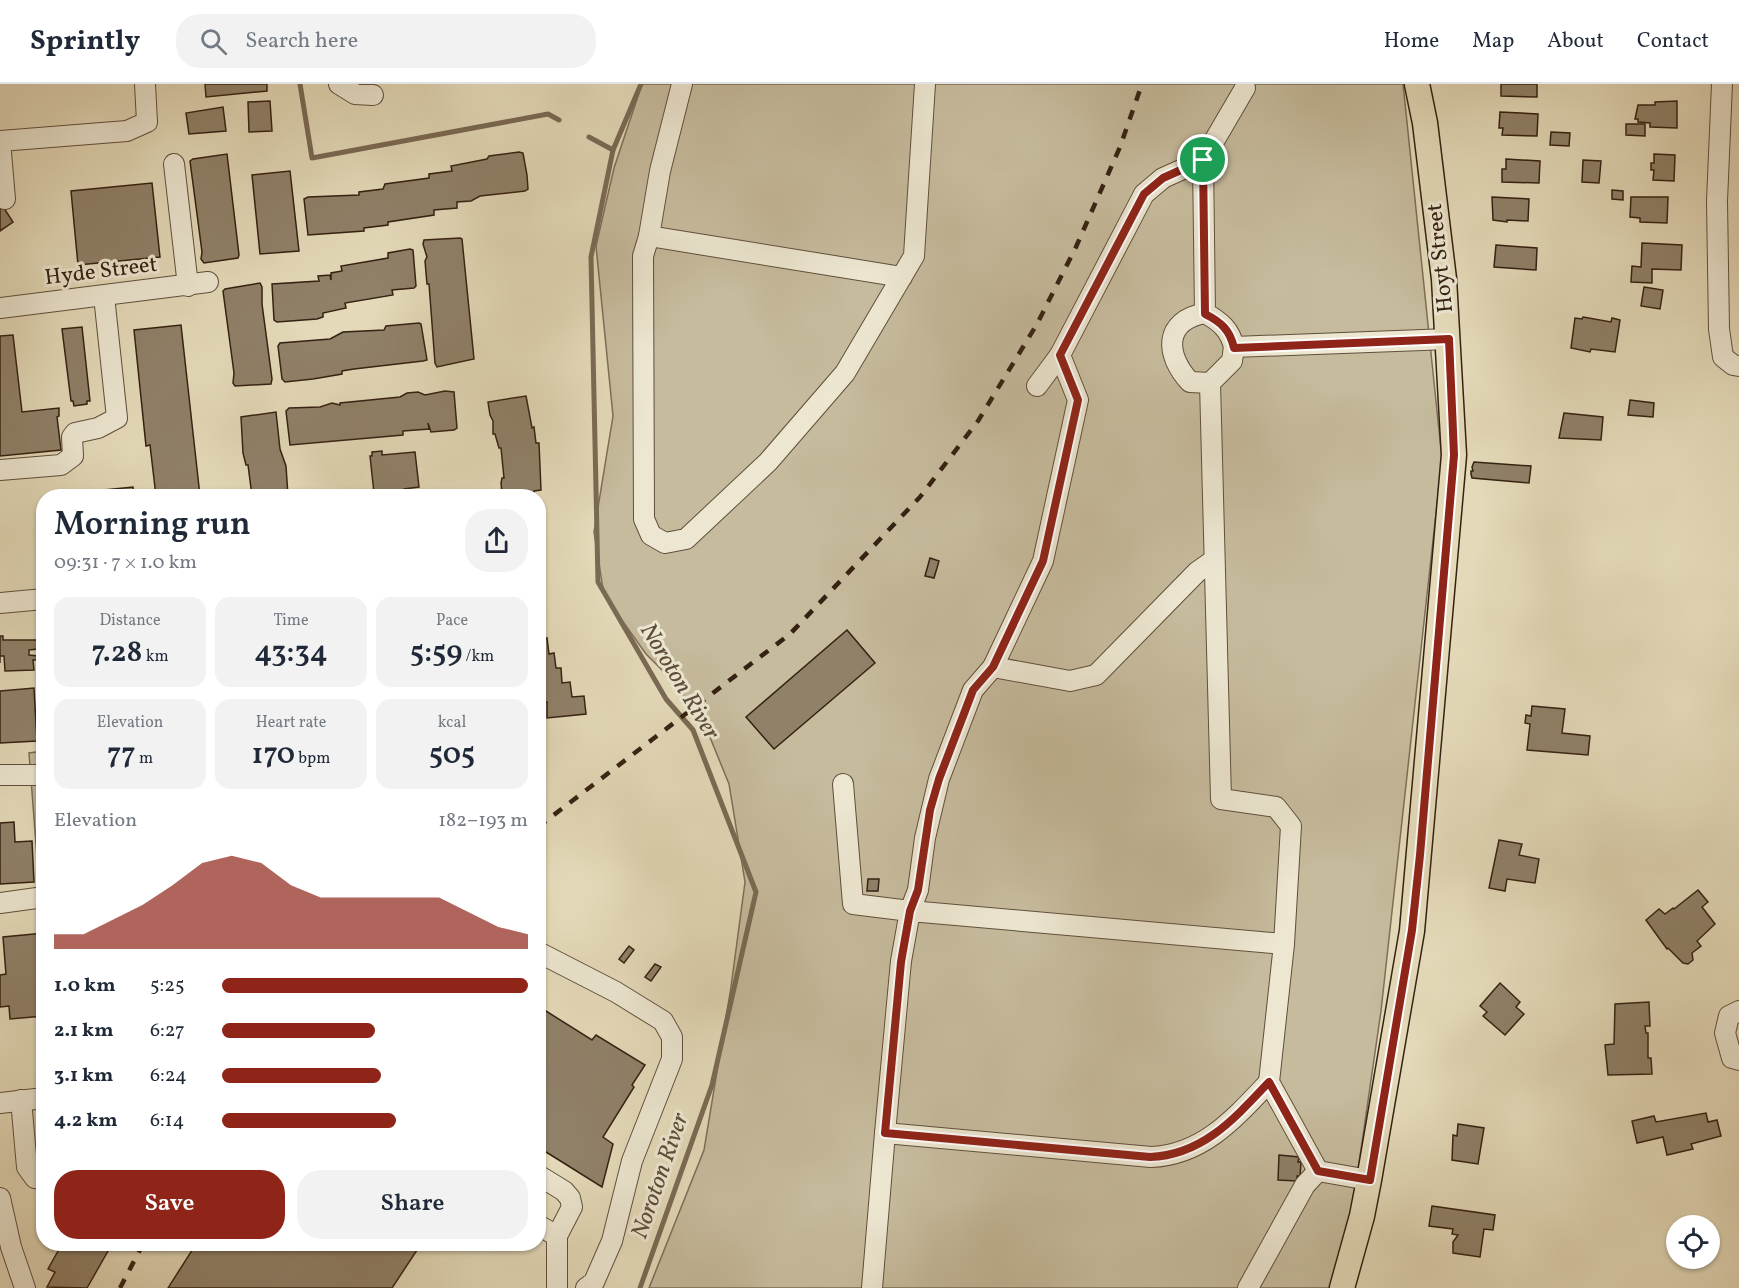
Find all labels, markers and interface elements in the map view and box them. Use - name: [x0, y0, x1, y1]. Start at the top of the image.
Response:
- search box: [176, 14, 596, 68]
- text: Sprintly: [30, 22, 140, 61]
- icon: search: [197, 25, 230, 58]
- text: Search here: [245, 26, 358, 57]
- text: Home: [1384, 27, 1439, 56]
- text: Map: [1472, 27, 1514, 56]
- text: About: [1547, 27, 1604, 56]
- text: Contact: [1637, 27, 1709, 56]
- pin: [1177, 134, 1228, 185]
- icon: arrive: [1186, 143, 1219, 176]
- street label: Hoyt Street: [1420, 202, 1462, 314]
- street label: Hyde Street: [43, 250, 159, 294]
- text: Morning run: [54, 503, 251, 549]
- button: share: [465, 509, 528, 572]
- text: 09:31 · 7 × 1.0 km: [54, 549, 197, 577]
- text: Distance: [99, 610, 161, 632]
- text: Time: [273, 610, 309, 632]
- text: Pace: [436, 610, 468, 632]
- water label: Noroton River: [631, 617, 728, 748]
- text: 7.28: [91, 632, 143, 674]
- text: 43:34: [254, 632, 328, 674]
- text: 5:59: [410, 632, 462, 674]
- text: km: [143, 646, 169, 668]
- text: /km: [462, 646, 494, 668]
- text: Elevation: [97, 712, 163, 734]
- text: Heart rate: [256, 712, 326, 734]
- text: kcal: [438, 712, 466, 734]
- text: 77: [107, 734, 136, 776]
- text: 170: [252, 734, 295, 776]
- text: 505: [429, 734, 475, 776]
- text: m: [136, 748, 153, 770]
- text: bpm: [295, 748, 330, 770]
- text: Elevation: [54, 807, 137, 835]
- text: 182–193 m: [438, 807, 528, 835]
- text: 1.0 km: [54, 972, 116, 1000]
- text: 5:25: [150, 972, 185, 1000]
- text: 2.1 km: [54, 1017, 114, 1045]
- text: 6:27: [150, 1017, 185, 1045]
- text: 3.1 km: [54, 1062, 113, 1090]
- text: 6:24: [150, 1062, 187, 1090]
- text: 4.2 km: [54, 1107, 118, 1135]
- text: 6:14: [150, 1107, 185, 1135]
- water label: Noroton River: [624, 1108, 699, 1243]
- button: Save: [54, 1170, 285, 1239]
- button: Share: [297, 1170, 528, 1239]
- map controls: [1666, 1215, 1720, 1269]
- button: locate: [1666, 1215, 1720, 1269]

